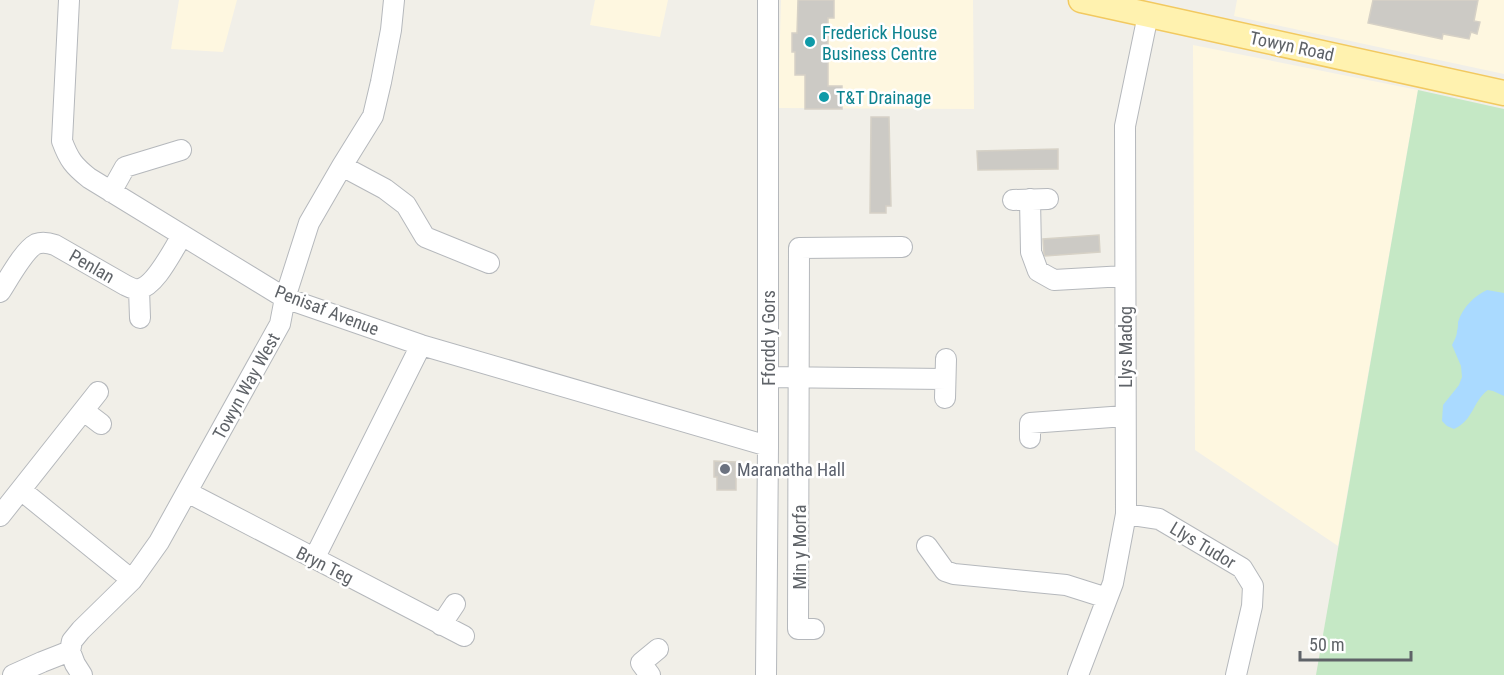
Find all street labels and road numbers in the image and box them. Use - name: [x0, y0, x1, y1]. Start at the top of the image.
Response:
- street label: Towyn Road: [1248, 27, 1336, 65]
- street label: Penlan: [66, 245, 118, 287]
- street label: Penisaf Avenue: [272, 281, 382, 339]
- street label: Ffordd y Gors: [758, 290, 779, 386]
- street label: Llys Madog: [1115, 306, 1136, 388]
- street label: Towyn Way West: [208, 329, 284, 443]
- street label: Min y Morfa: [789, 505, 810, 589]
- street label: Llys Tudor: [1166, 517, 1240, 573]
- street label: Bryn Teg: [293, 542, 357, 588]

